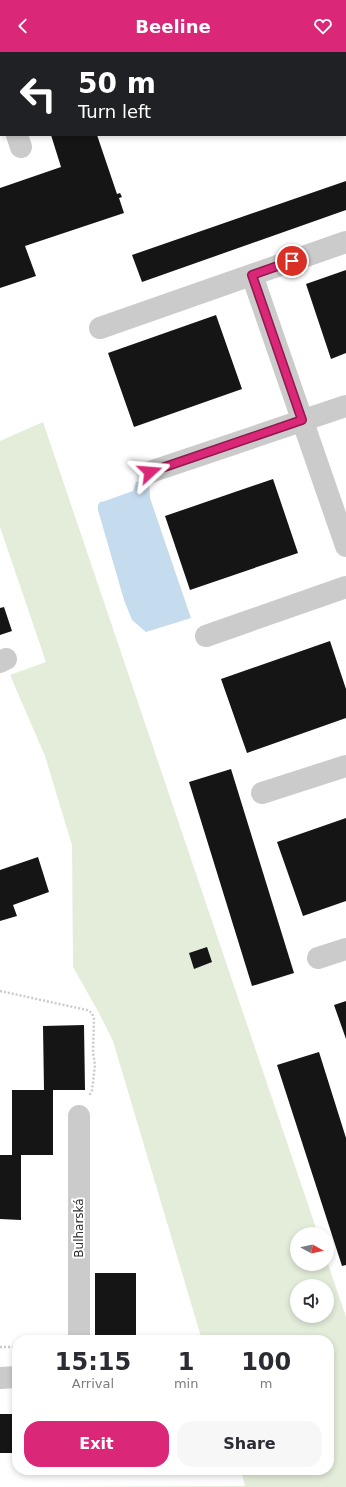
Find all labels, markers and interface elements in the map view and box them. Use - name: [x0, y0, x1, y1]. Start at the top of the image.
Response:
- icon: back: [12, 15, 34, 37]
- icon: heart: [312, 15, 334, 37]
- text: Beeline: [135, 16, 211, 37]
- text: 50 m: [78, 67, 156, 100]
- icon: left: [12, 68, 64, 120]
- text: Turn left: [78, 101, 151, 122]
- pin: [275, 244, 309, 278]
- icon: arrive: [281, 250, 303, 272]
- position arrow: [129, 451, 171, 493]
- street label: Bulharská: [72, 1198, 86, 1258]
- north arrow: [290, 1227, 334, 1271]
- map controls: [290, 1227, 334, 1323]
- button: sound: [290, 1279, 334, 1323]
- text: 15:15: [55, 1348, 131, 1376]
- text: 1: [178, 1348, 194, 1376]
- text: 100: [241, 1348, 291, 1376]
- text: Arrival: [72, 1376, 114, 1391]
- text: min: [174, 1376, 198, 1391]
- text: m: [260, 1376, 273, 1391]
- button: Exit: [24, 1421, 169, 1467]
- button: Share: [177, 1421, 322, 1467]

